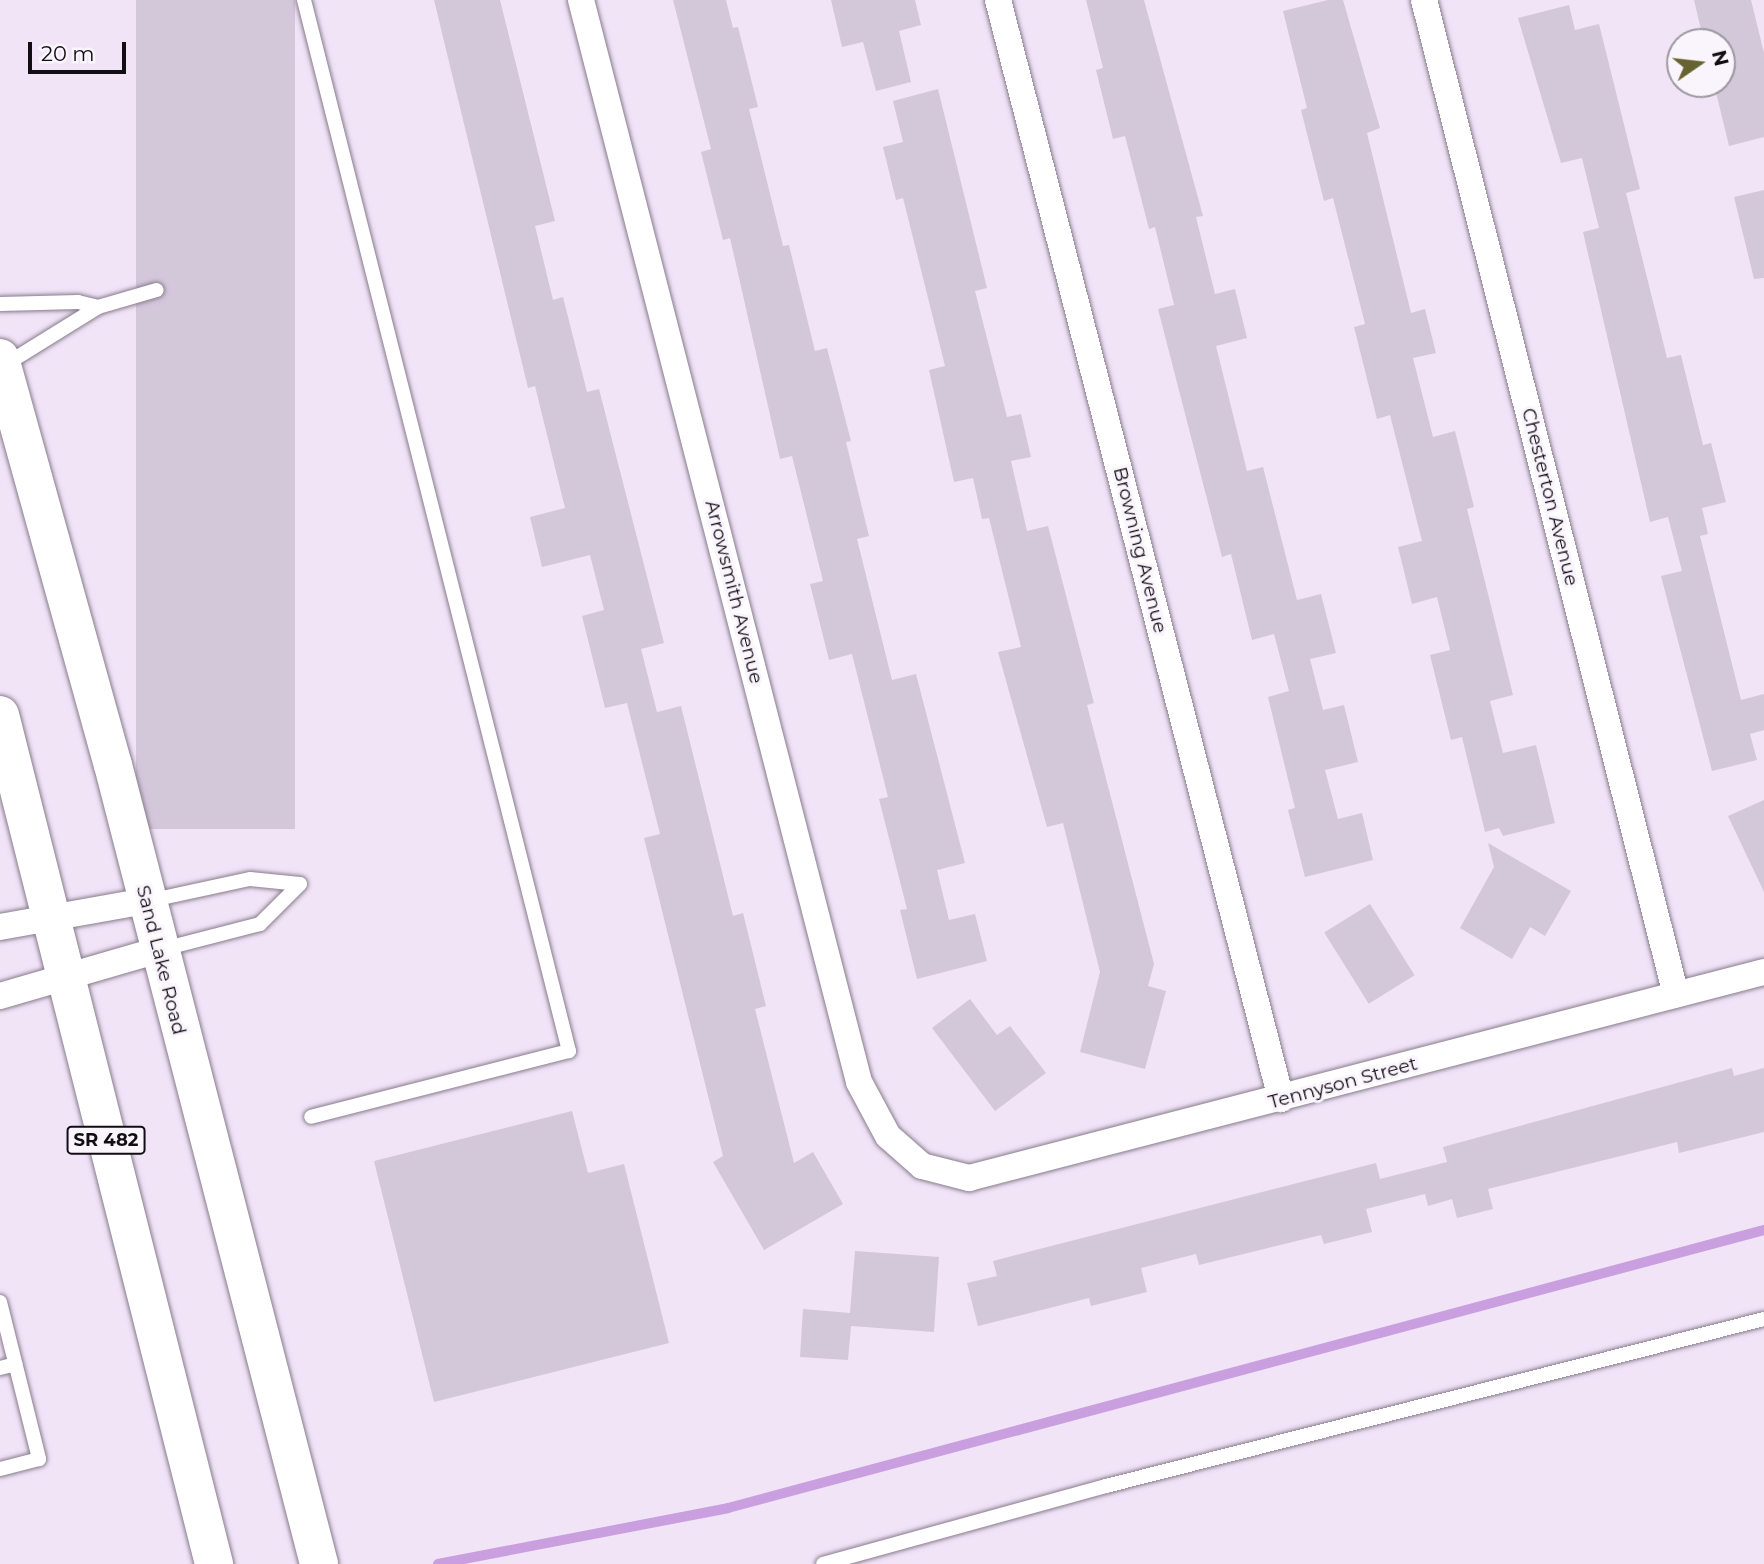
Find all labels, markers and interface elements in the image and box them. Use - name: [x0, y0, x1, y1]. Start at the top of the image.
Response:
- scale bar: [32, 28, 130, 72]
- north arrow: [1666, 28, 1736, 98]
- text: 20 m: [41, 41, 95, 66]
- text: N: [1707, 48, 1733, 69]
- street label: Chesterton Avenue: [1517, 406, 1583, 588]
- street label: Browning Avenue: [1108, 465, 1172, 635]
- street label: Arrowsmith Avenue: [700, 498, 768, 686]
- street label: Sand Lake Road: [131, 883, 191, 1037]
- street label: Tennyson Street: [1266, 1052, 1420, 1114]
- road number: SR 482: [66, 1126, 146, 1154]

